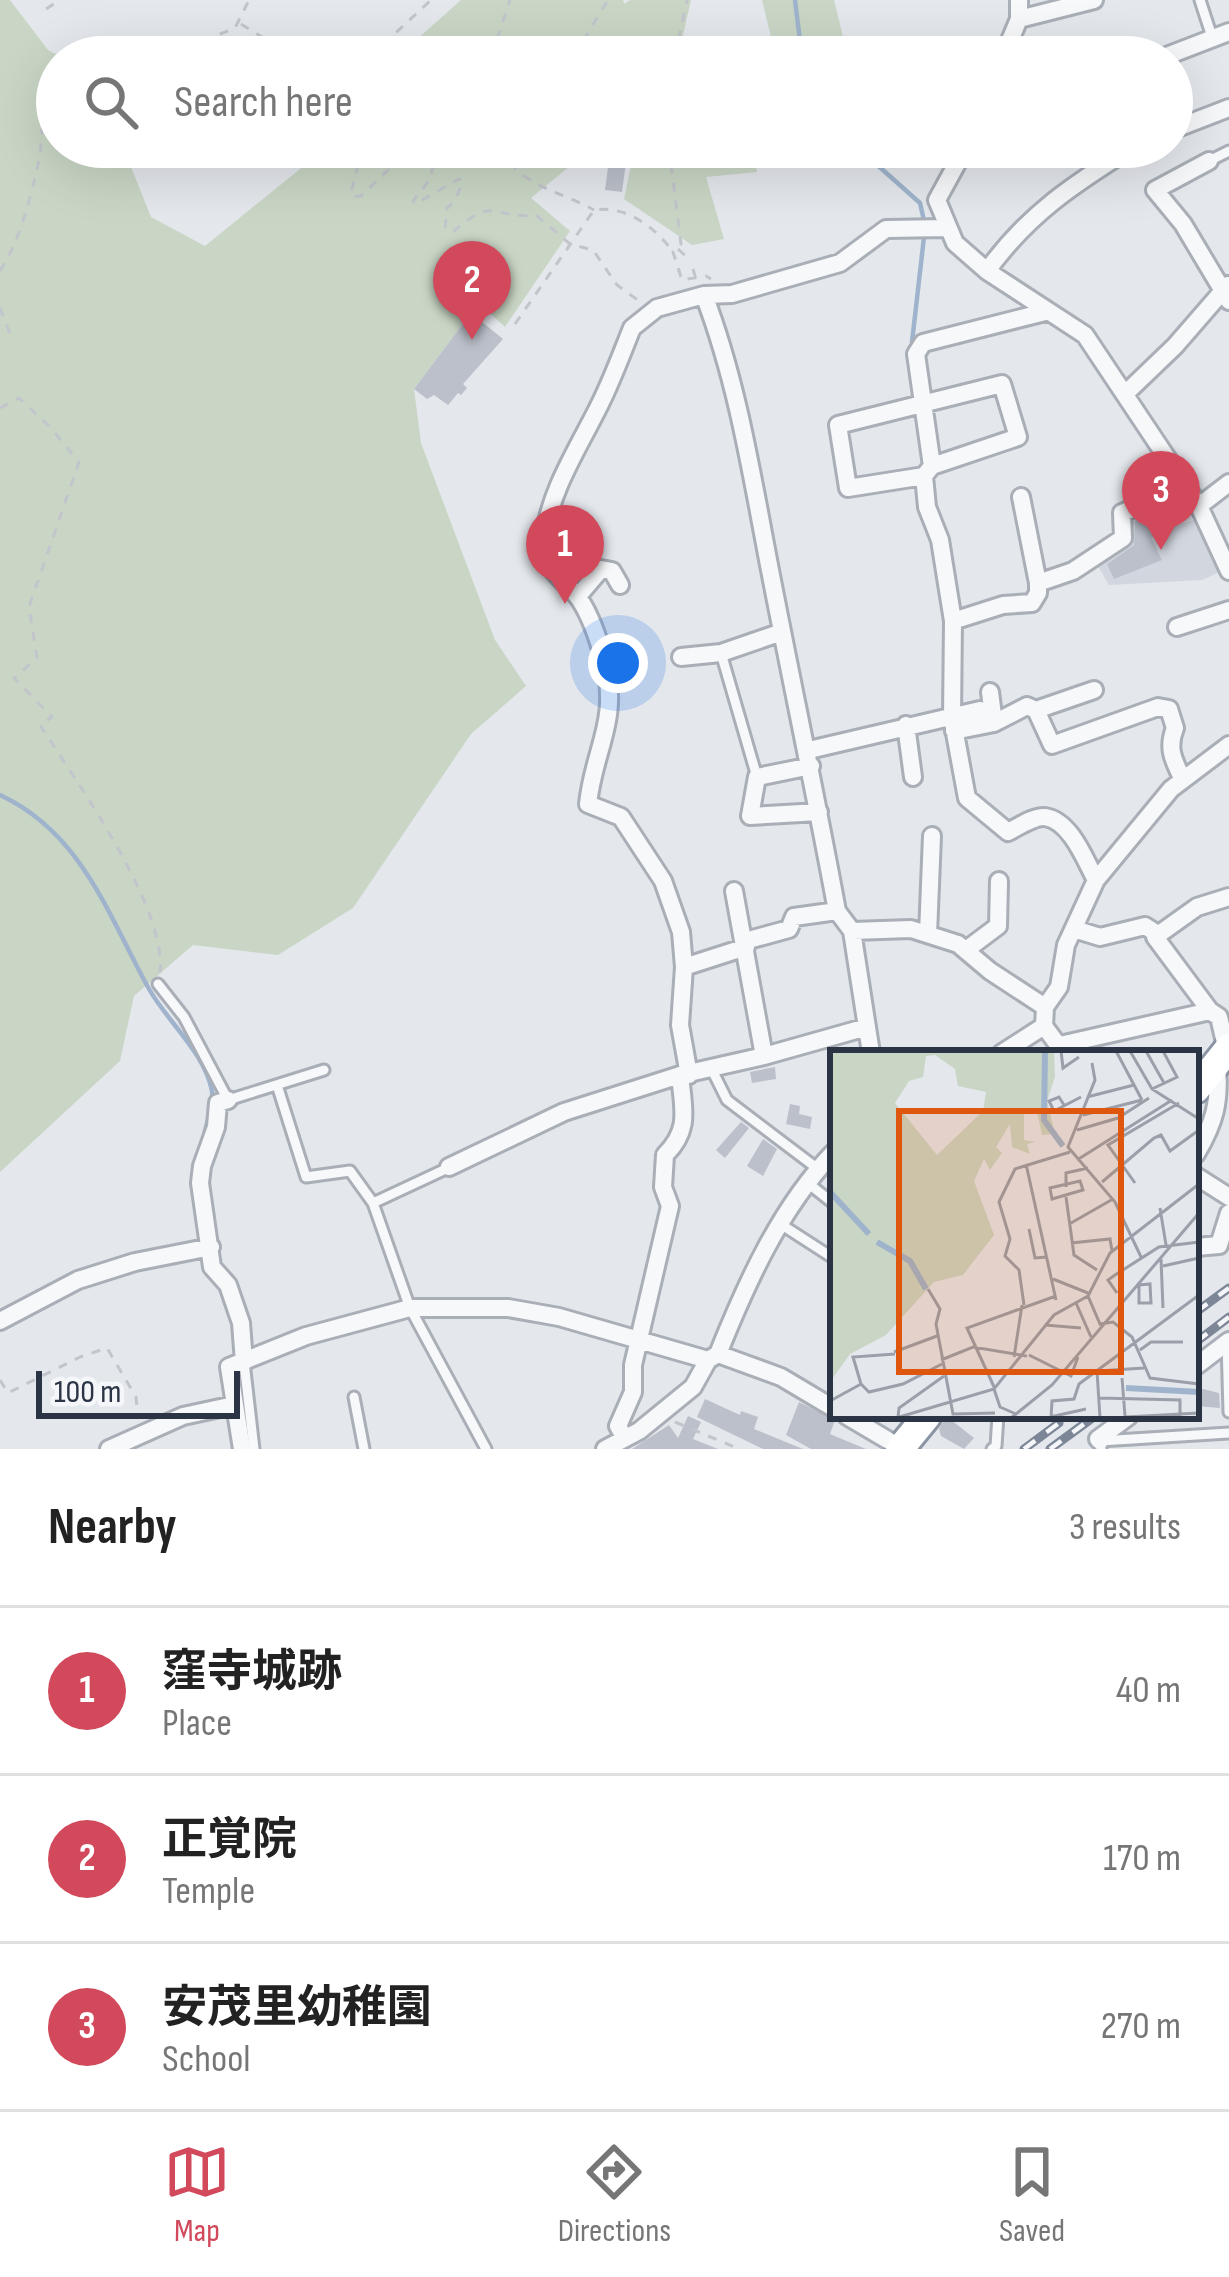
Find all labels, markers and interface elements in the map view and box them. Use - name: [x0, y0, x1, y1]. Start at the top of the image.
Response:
- search box: [36, 36, 1193, 168]
- icon: search: [78, 69, 144, 135]
- text: Search here: [174, 75, 353, 130]
- pin: 2: [433, 241, 511, 340]
- pin: 3: [1122, 451, 1200, 550]
- pin: 1: [526, 505, 604, 604]
- your location: [588, 633, 648, 693]
- inset map: [830, 1050, 1199, 1419]
- scale bar: [36, 1365, 240, 1418]
- text: 100 m: [54, 1372, 121, 1412]
- text: Nearby: [48, 1497, 177, 1558]
- text: 3 results: [1069, 1504, 1181, 1551]
- text: 窪寺城跡: [162, 1645, 342, 1700]
- text: 1: [79, 1667, 95, 1714]
- text: 40 m: [1116, 1667, 1181, 1714]
- text: Place: [162, 1700, 232, 1747]
- text: 正覚院: [162, 1813, 297, 1868]
- text: 2: [78, 1835, 96, 1882]
- text: 170 m: [1103, 1835, 1181, 1882]
- text: Temple: [162, 1868, 255, 1915]
- text: 安茂里幼稚園: [162, 1981, 432, 2036]
- text: 3: [78, 2003, 96, 2050]
- text: 270 m: [1101, 2003, 1181, 2050]
- text: School: [162, 2036, 251, 2083]
- tab: Map: [164, 2139, 230, 2251]
- tab: Directions: [558, 2139, 671, 2251]
- tab: Saved: [999, 2139, 1065, 2251]

